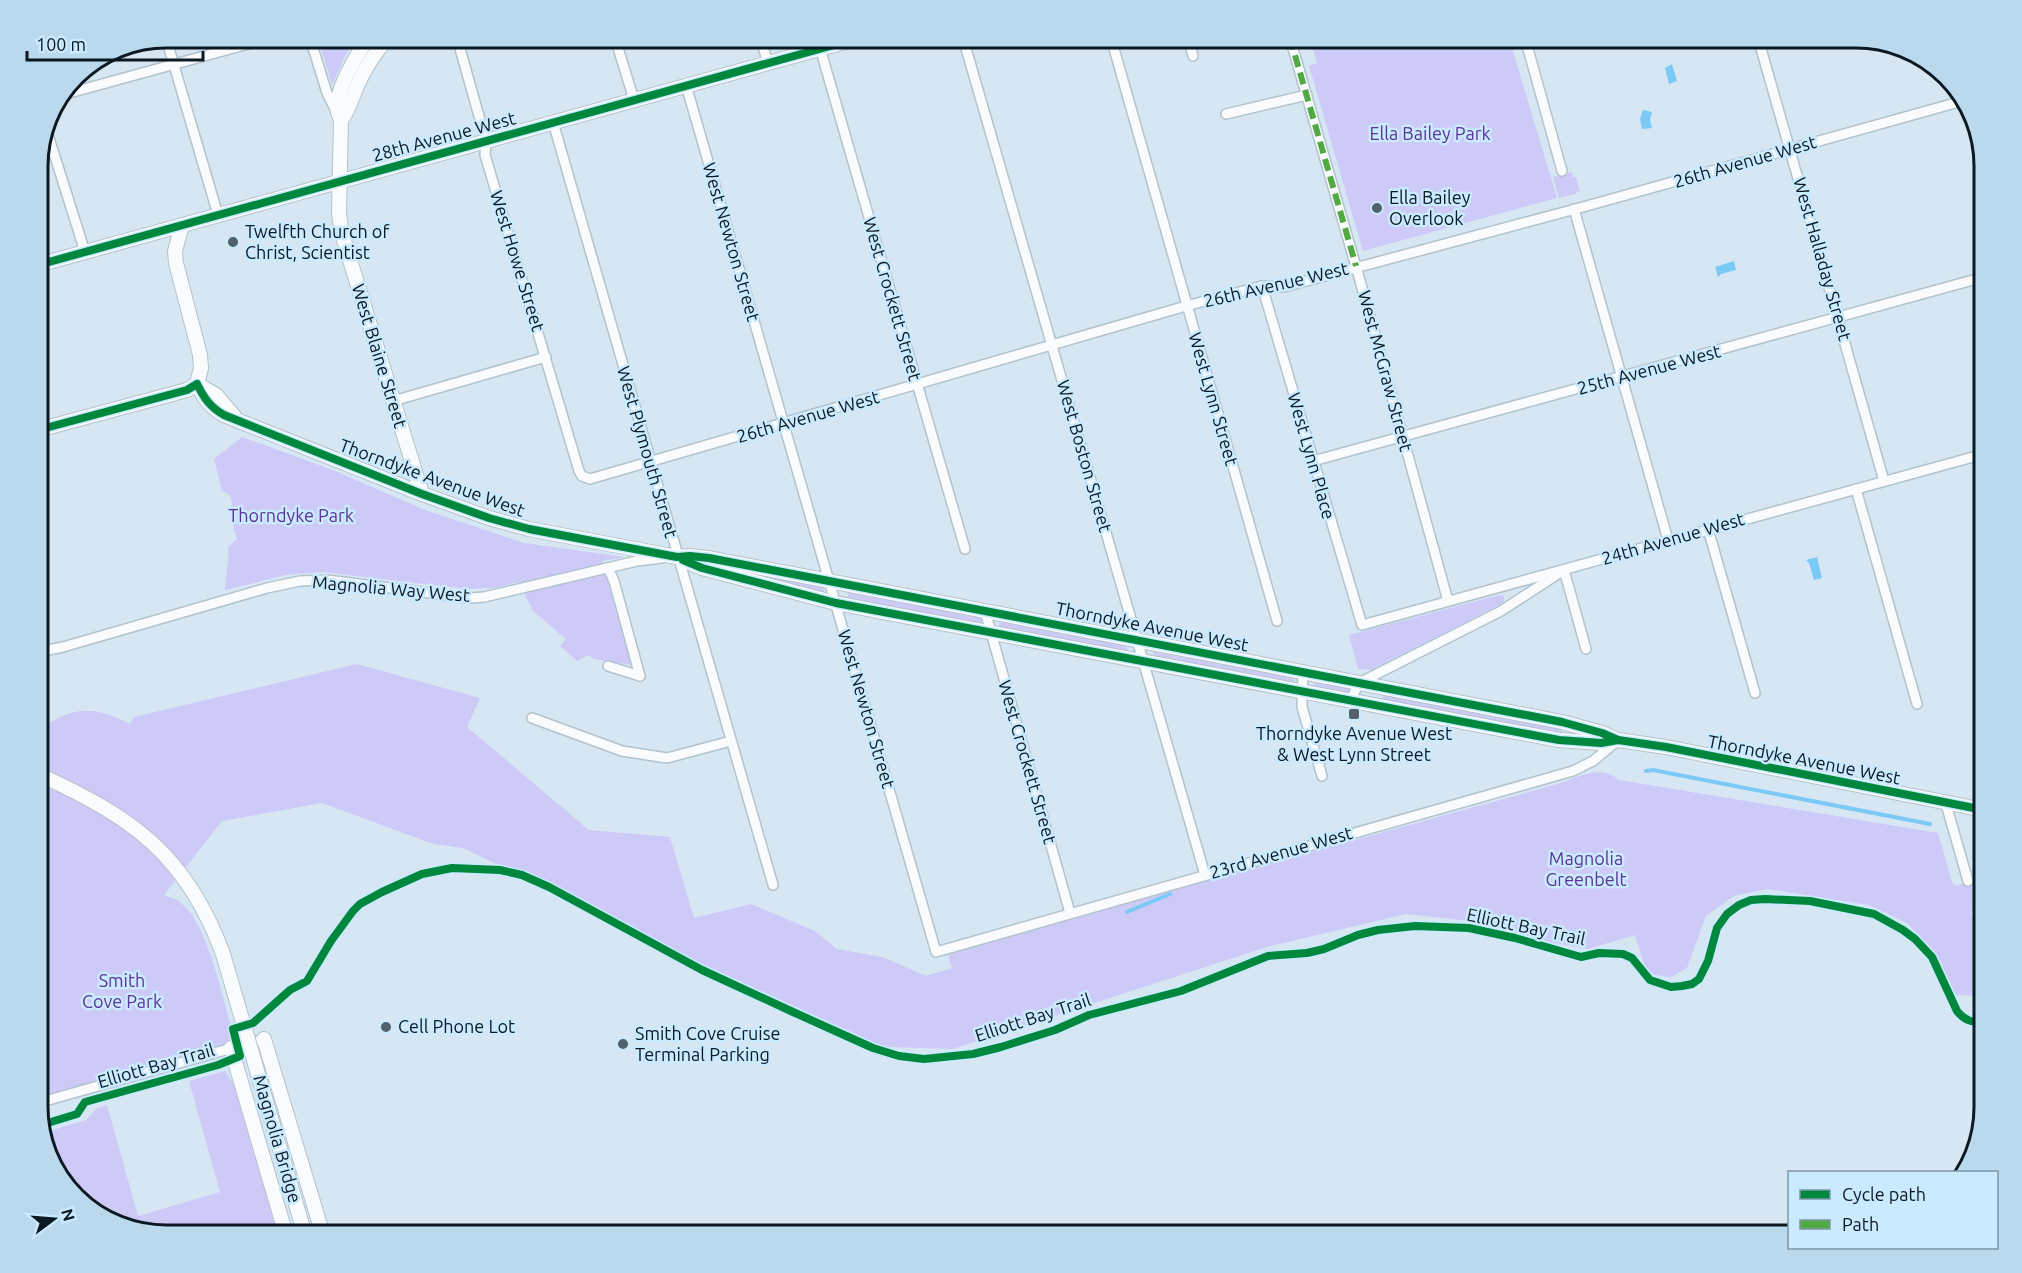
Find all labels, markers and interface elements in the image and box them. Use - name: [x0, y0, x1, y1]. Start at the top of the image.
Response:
- scale bar: [27, 24, 202, 62]
- text: 100 m: [36, 34, 86, 54]
- street label: 28th Avenue West: [370, 107, 518, 165]
- park label: Ella Bailey Park: [1369, 123, 1491, 143]
- street label: 26th Avenue West: [1671, 131, 1818, 191]
- street label: West Newton Street: [700, 160, 764, 323]
- street label: West Halladay Street: [1790, 175, 1856, 343]
- place label: Ella Bailey Overlook: [1389, 187, 1471, 228]
- street label: West Howe Street: [487, 188, 549, 334]
- marker: Ella Bailey Overlook: [1370, 201, 1384, 215]
- street label: West Crockett Street: [860, 215, 926, 383]
- place label: Twelfth Church of Christ, Scientist: [245, 221, 389, 262]
- marker: Twelfth Church of Christ, Scientist: [226, 235, 240, 249]
- street label: 26th Avenue West: [1202, 258, 1350, 310]
- street label: West Blaine Street: [349, 281, 411, 430]
- street label: West McGraw Street: [1355, 288, 1417, 453]
- street label: West Lynn Street: [1185, 330, 1243, 468]
- street label: 25th Avenue West: [1575, 340, 1723, 398]
- street label: West Plymouth Street: [614, 364, 682, 540]
- street label: West Boston Street: [1054, 377, 1116, 534]
- street label: 26th Avenue West: [734, 386, 881, 446]
- street label: West Lynn Place: [1284, 390, 1340, 521]
- street label: Thorndyke Avenue West: [337, 434, 528, 520]
- park label: Thorndyke Park: [228, 505, 354, 525]
- street label: 24th Avenue West: [1599, 508, 1746, 568]
- street label: Magnolia Way West: [311, 571, 471, 605]
- street label: Thorndyke Avenue West: [1054, 598, 1250, 655]
- street label: West Newton Street: [835, 627, 899, 790]
- street label: West Crockett Street: [995, 678, 1061, 846]
- marker: Thorndyke Avenue West & West Lynn Street: [1347, 707, 1361, 721]
- place label: Thorndyke Avenue West & West Lynn Street: [1256, 723, 1452, 764]
- street label: Thorndyke Avenue West: [1706, 731, 1902, 788]
- street label: 23rd Avenue West: [1207, 822, 1354, 882]
- park label: Magnolia Greenbelt: [1545, 848, 1627, 889]
- street label: Elliott Bay Trail: [1465, 904, 1588, 948]
- park label: Smith Cove Park: [82, 970, 162, 1011]
- street label: Elliott Bay Trail: [972, 989, 1093, 1045]
- place label: Cell Phone Lot: [398, 1016, 515, 1036]
- marker: Cell Phone Lot: [379, 1020, 393, 1034]
- place label: Smith Cove Cruise Terminal Parking: [635, 1023, 780, 1064]
- marker: Smith Cove Cruise Terminal Parking: [616, 1037, 630, 1051]
- street label: Elliott Bay Trail: [95, 1039, 217, 1091]
- street label: Magnolia Bridge: [250, 1073, 306, 1205]
- legend: [1788, 1171, 1998, 1249]
- text: Cycle path: [1842, 1184, 1926, 1204]
- north arrow: [24, 1189, 84, 1249]
- text: N: [58, 1207, 79, 1223]
- text: Path: [1842, 1214, 1879, 1234]

